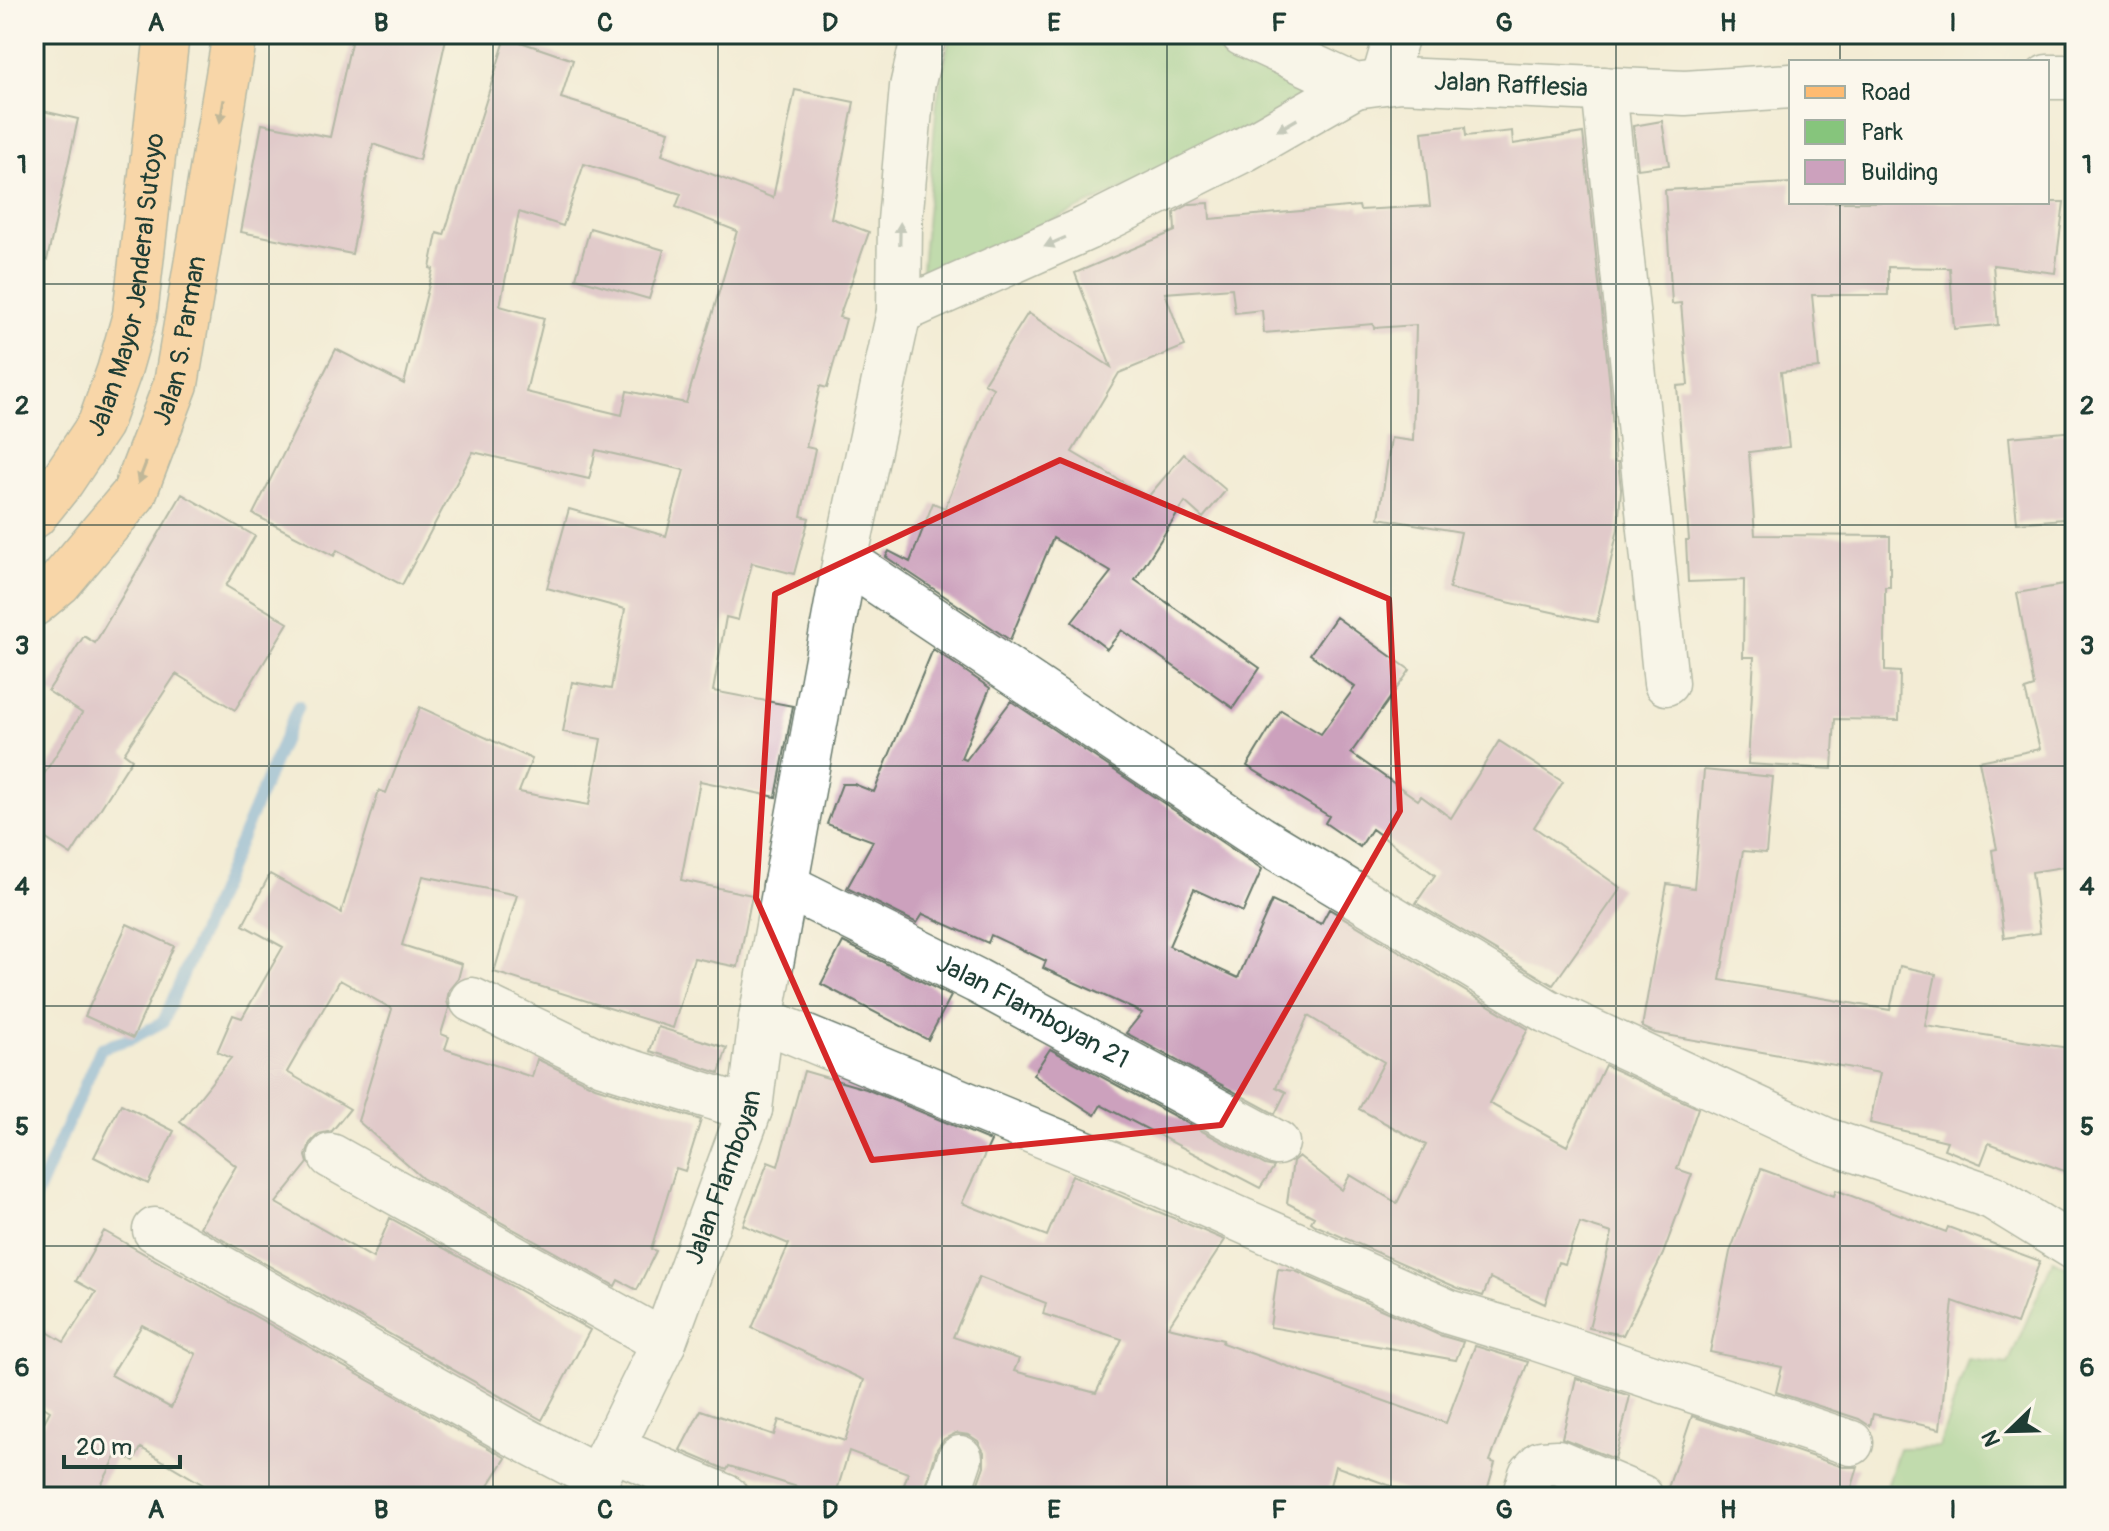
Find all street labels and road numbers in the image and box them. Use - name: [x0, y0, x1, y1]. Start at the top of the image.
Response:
- street label: Jalan Rafflesia: [1433, 66, 1589, 105]
- street label: Jalan Mayor Jenderal Sutoyo: [80, 131, 172, 443]
- street label: Jalan S. Parman: [146, 254, 213, 430]
- street label: Jalan Flamboyan 21: [931, 947, 1134, 1076]
- street label: Jalan Flamboyan: [678, 1088, 768, 1269]

